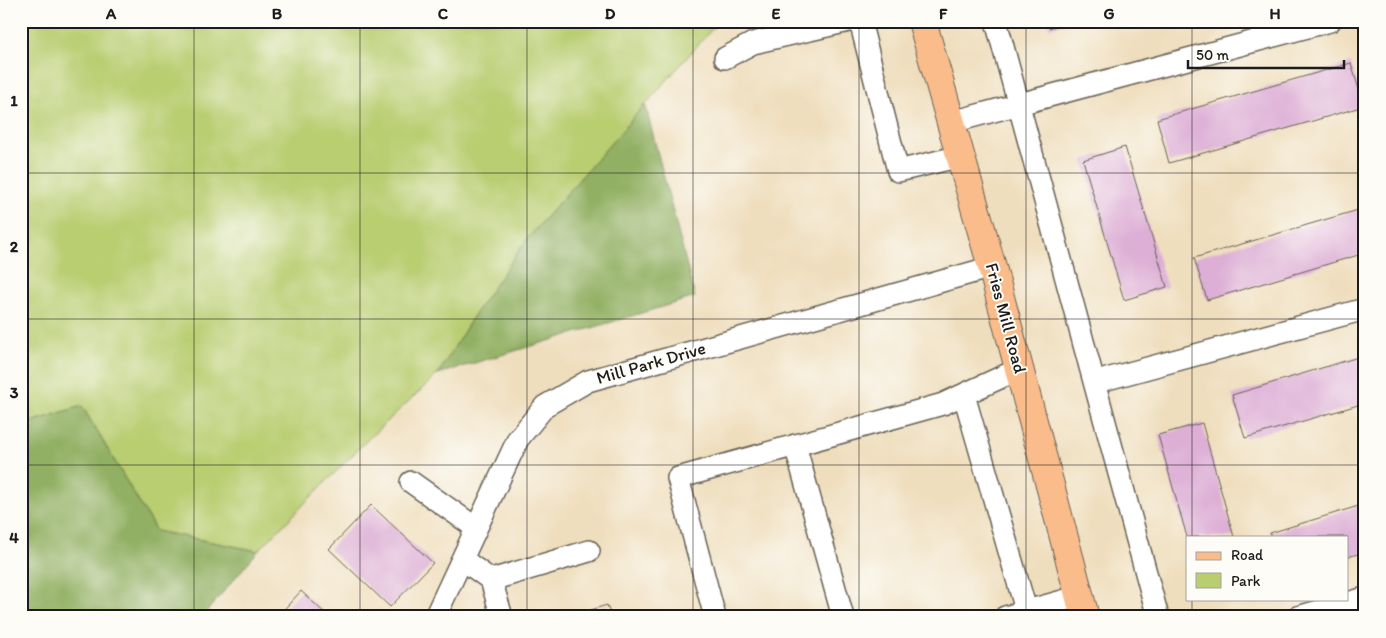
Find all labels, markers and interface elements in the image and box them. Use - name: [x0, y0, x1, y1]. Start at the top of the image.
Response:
- text: A: [105, 4, 117, 23]
- text: B: [272, 4, 283, 23]
- text: C: [438, 4, 449, 23]
- text: D: [605, 4, 616, 23]
- text: E: [772, 4, 781, 23]
- text: F: [939, 4, 948, 23]
- text: G: [1103, 4, 1115, 23]
- text: H: [1269, 4, 1281, 23]
- scale bar: [1188, 38, 1345, 70]
- text: 50 m: [1196, 46, 1229, 64]
- text: 1: [10, 91, 18, 110]
- text: 2: [10, 237, 19, 256]
- street label: Fries Mill Road: [981, 260, 1031, 376]
- street label: Mill Park Drive: [594, 337, 708, 389]
- text: 3: [10, 383, 19, 402]
- text: 4: [9, 528, 19, 547]
- legend: [1186, 536, 1348, 600]
- text: Road: [1231, 546, 1264, 564]
- text: Park: [1231, 572, 1261, 590]

